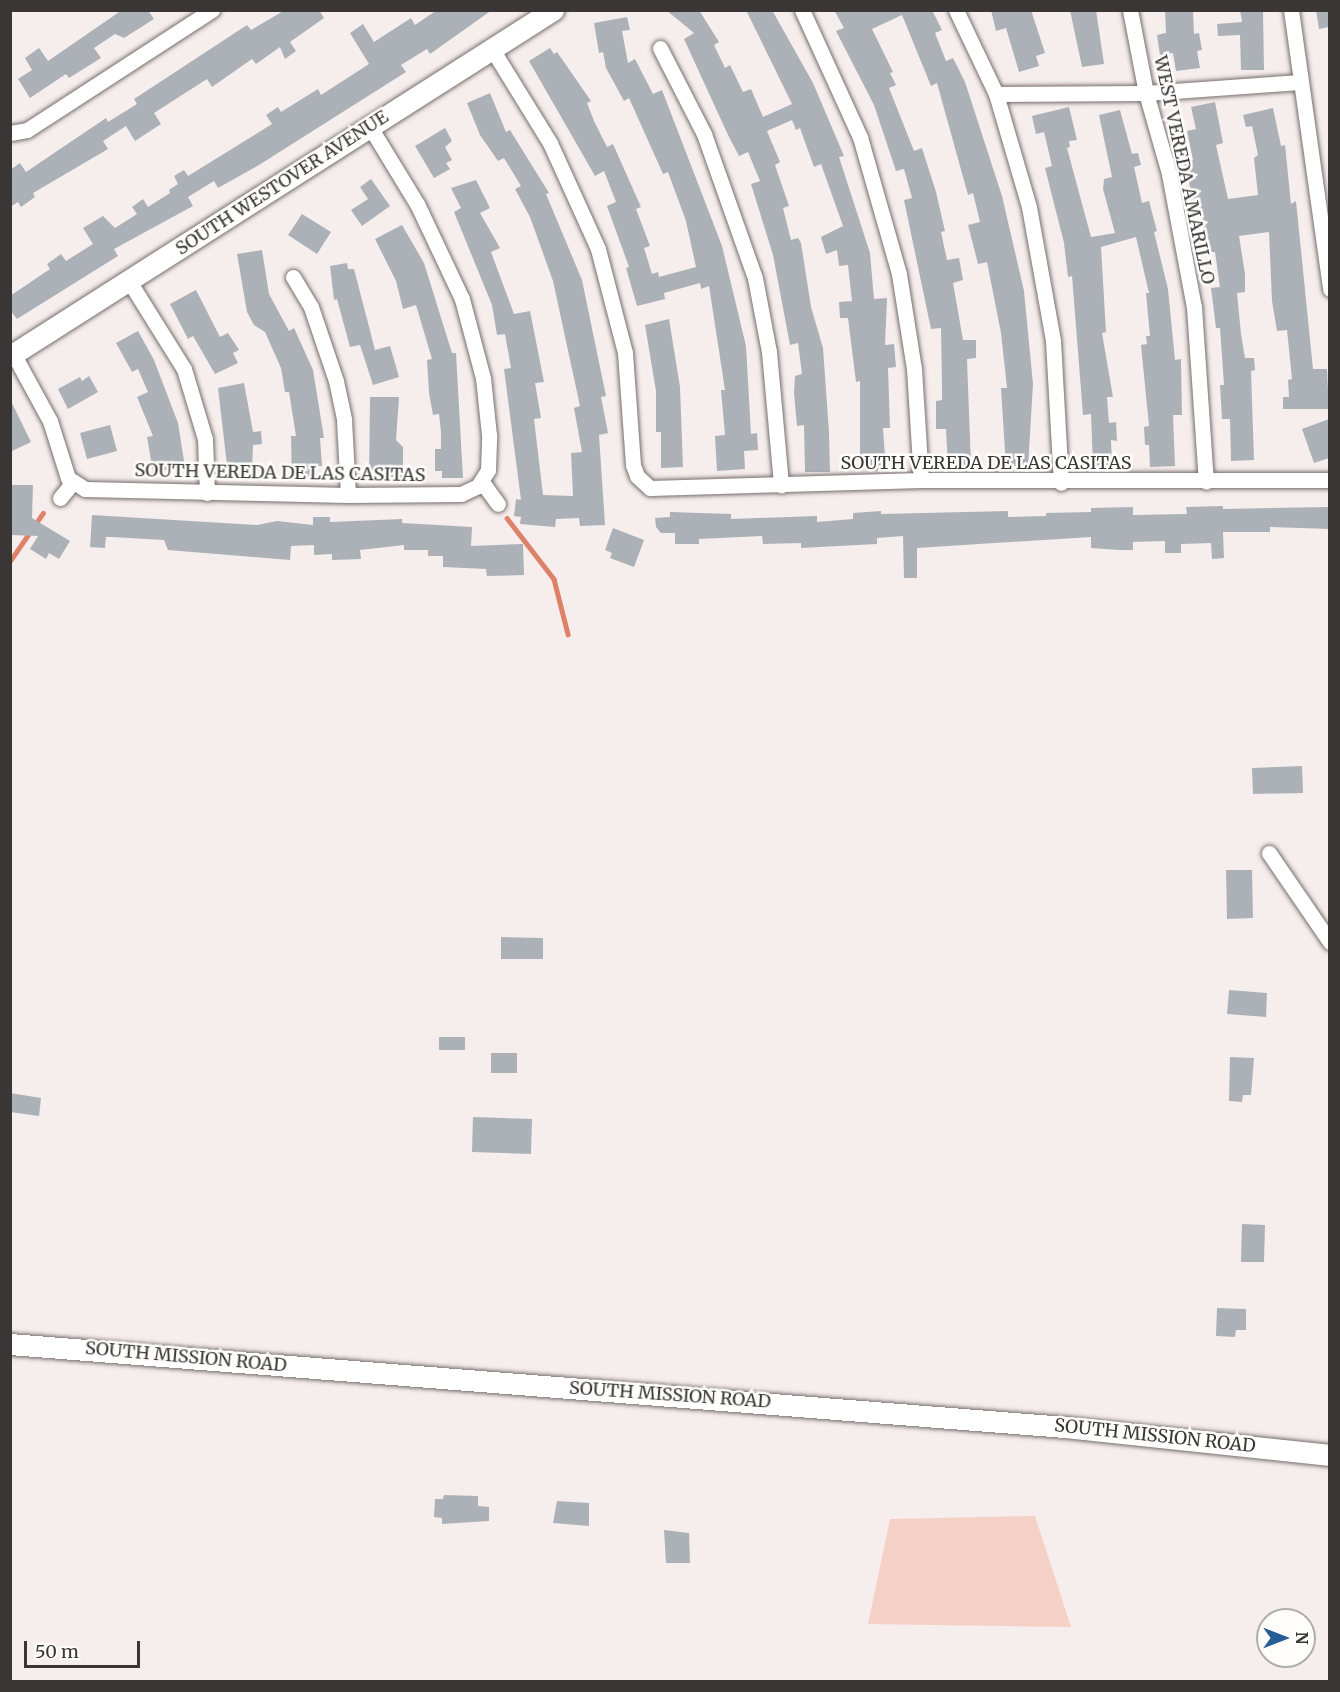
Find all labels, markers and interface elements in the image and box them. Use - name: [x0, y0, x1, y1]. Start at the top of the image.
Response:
- street label: WEST VEREDA AMARILLO: [1149, 54, 1219, 286]
- street label: SOUTH WESTOVER AVENUE: [172, 106, 392, 260]
- street label: SOUTH VEREDA DE LAS CASITAS: [841, 452, 1131, 474]
- street label: SOUTH VEREDA DE LAS CASITAS: [134, 460, 426, 486]
- street label: SOUTH MISSION ROAD: [84, 1337, 288, 1377]
- street label: SOUTH MISSION ROAD: [568, 1377, 772, 1413]
- street label: SOUTH MISSION ROAD: [1053, 1415, 1257, 1457]
- north arrow: [1256, 1608, 1316, 1668]
- scale bar: [27, 1629, 142, 1667]
- text: N: [1292, 1632, 1312, 1644]
- text: 50 m: [35, 1640, 79, 1663]

